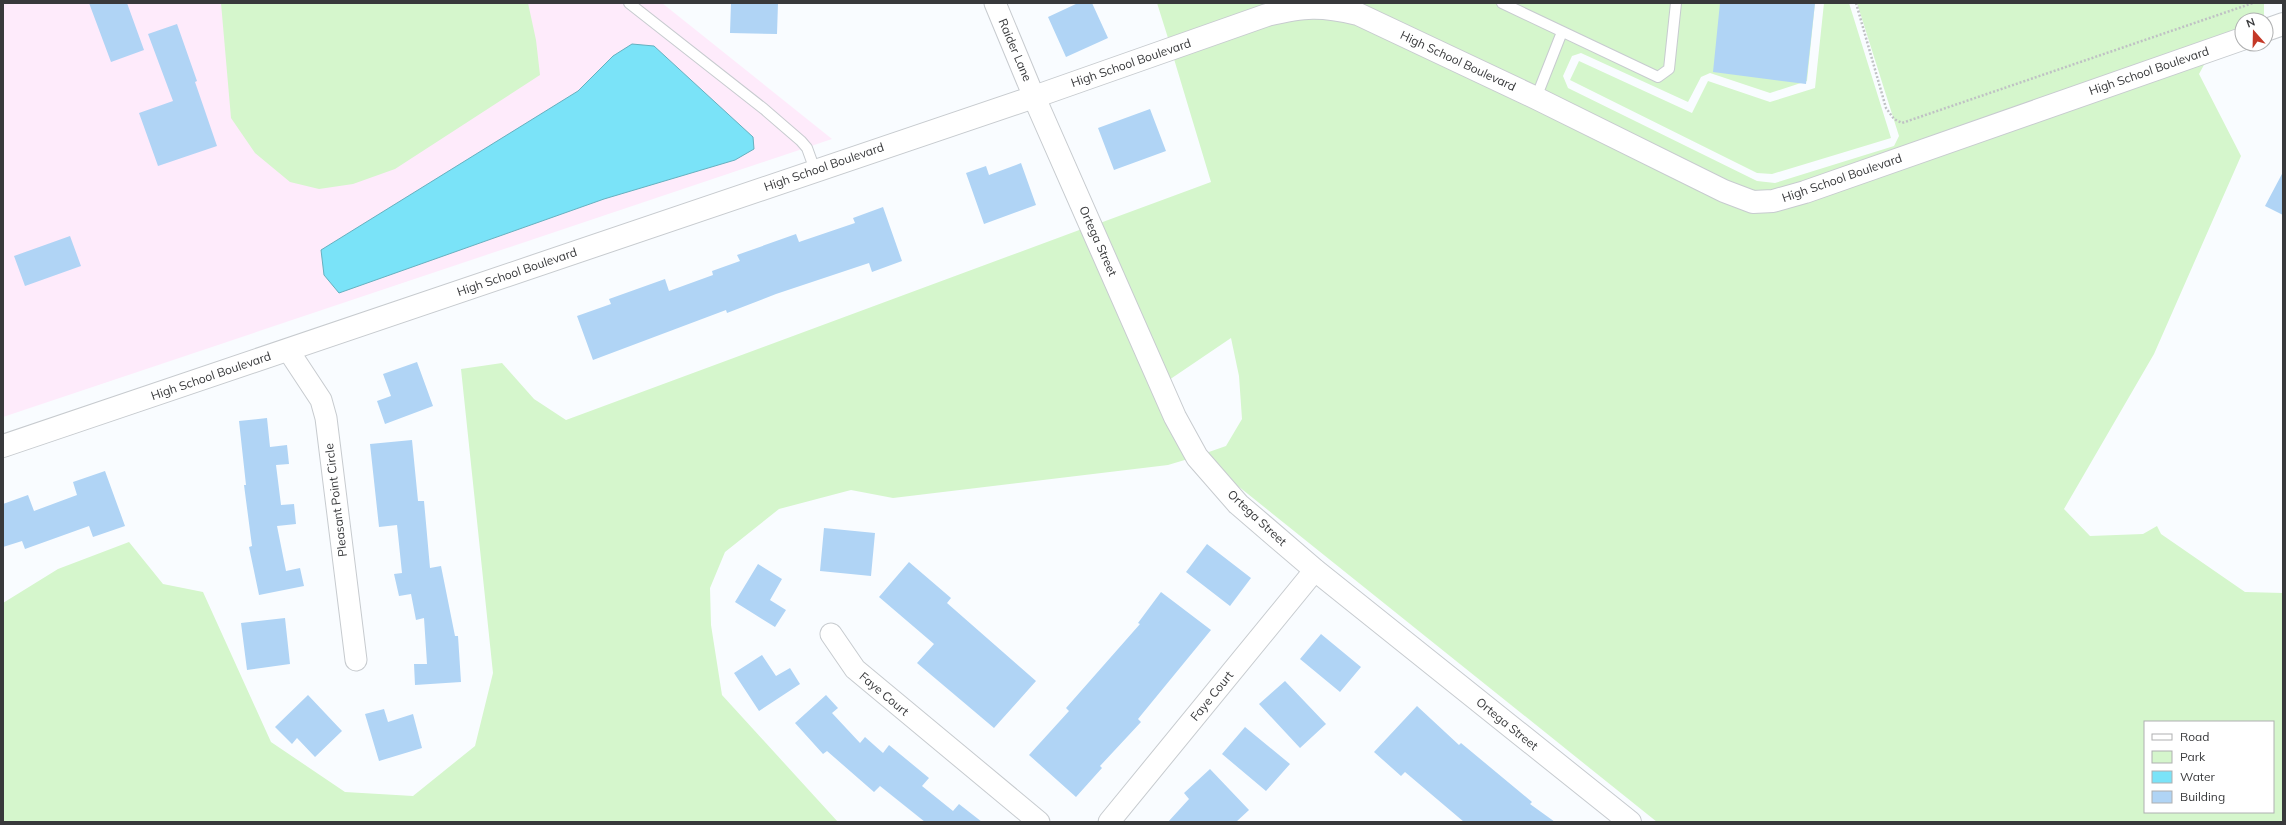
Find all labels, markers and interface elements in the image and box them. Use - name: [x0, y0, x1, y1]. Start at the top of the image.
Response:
- north arrow: [2234, 12, 2274, 52]
- text: N: [2244, 15, 2257, 31]
- street label: Raider Lane: [995, 16, 1035, 84]
- street label: High School Boulevard: [1398, 27, 1518, 94]
- street label: High School Boulevard: [1069, 35, 1193, 90]
- street label: High School Boulevard: [2087, 43, 2211, 98]
- street label: High School Boulevard: [762, 139, 886, 194]
- street label: High School Boulevard: [1780, 150, 1904, 205]
- street label: Ortega Street: [1076, 203, 1121, 278]
- street label: High School Boulevard: [455, 244, 579, 299]
- street label: High School Boulevard: [149, 348, 273, 403]
- street label: Pleasant Point Circle: [321, 442, 350, 558]
- street label: Ortega Street: [1225, 486, 1290, 549]
- street label: Faye Court: [1187, 668, 1236, 724]
- street label: Faye Court: [857, 669, 912, 719]
- street label: Ortega Street: [1473, 694, 1541, 753]
- legend: [2144, 721, 2274, 813]
- text: Road: [2180, 729, 2209, 744]
- text: Park: [2180, 749, 2206, 764]
- text: Water: [2180, 769, 2216, 784]
- text: Building: [2180, 789, 2225, 804]

